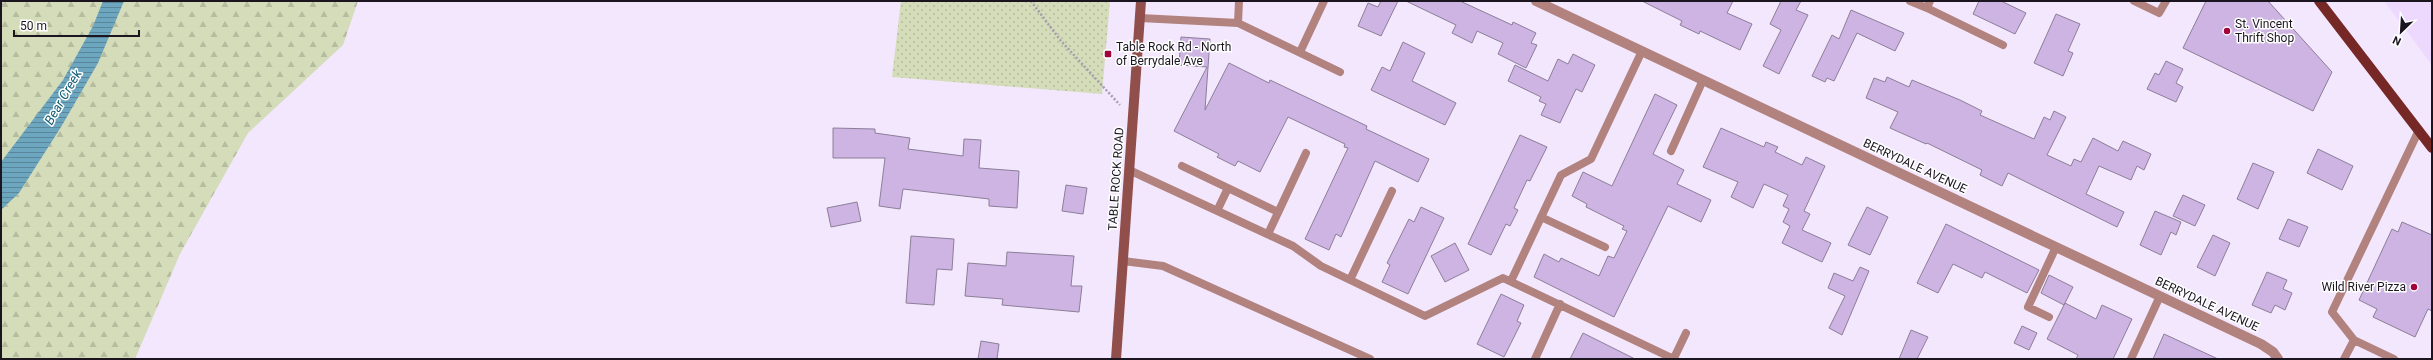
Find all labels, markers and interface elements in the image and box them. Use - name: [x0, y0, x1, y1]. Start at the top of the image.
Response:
- scale bar: [14, 12, 139, 38]
- north arrow: [2381, 12, 2421, 52]
- place label: St. Vincent Thrift Shop: [2235, 17, 2294, 45]
- text: 50 m: [20, 19, 47, 33]
- marker: St. Vincent Thrift Shop: [2222, 26, 2232, 36]
- text: N: [2391, 33, 2403, 48]
- place label: Table Rock Rd - North of Berrydale Ave: [1116, 40, 1231, 68]
- marker: Table Rock Rd - North of Berrydale Ave: [1103, 49, 1113, 59]
- water label: Bear Creek: [41, 66, 85, 127]
- street label: TABLE ROCK ROAD: [1105, 127, 1127, 231]
- street label: BERRYDALE AVENUE: [1861, 136, 1969, 196]
- street label: BERRYDALE AVENUE: [2153, 274, 2261, 334]
- place label: Wild River Pizza: [2321, 280, 2406, 294]
- marker: Wild River Pizza: [2409, 282, 2419, 292]

